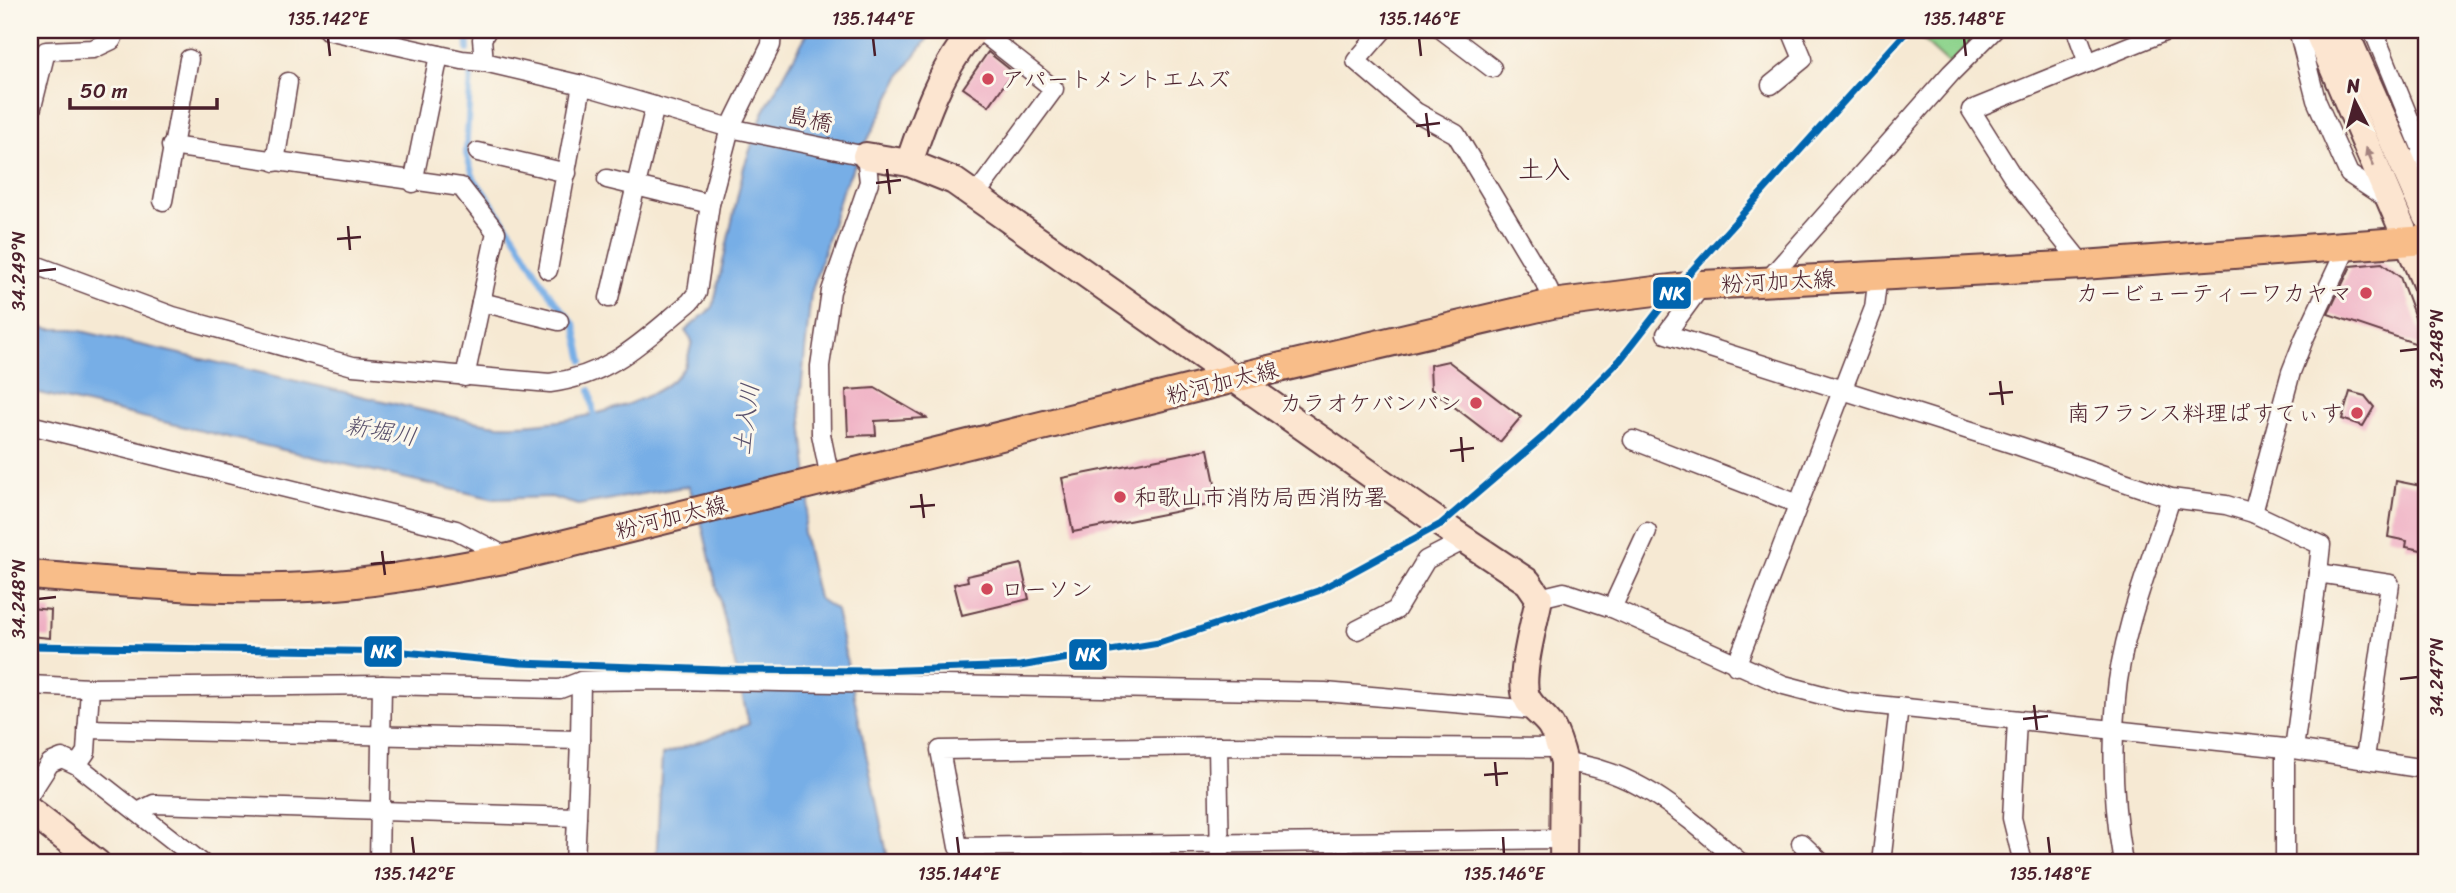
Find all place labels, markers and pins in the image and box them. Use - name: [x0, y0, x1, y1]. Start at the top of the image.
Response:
- place label: アパートメントエムズ: [1002, 59, 1231, 100]
- marker: アパートメントエムズ: [980, 71, 996, 87]
- place label: カービューティーワカヤマ: [2076, 273, 2352, 314]
- marker: カービューティーワカヤマ: [2358, 285, 2374, 301]
- place label: カラオケバンバン: [1279, 383, 1462, 424]
- place label: 南フランス料理ぱすてぃす: [2067, 393, 2343, 434]
- marker: カラオケバンバン: [1468, 395, 1484, 411]
- marker: 南フランス料理ぱすてぃす: [2349, 405, 2365, 421]
- place label: 和歌山市消防局西消防署: [1134, 477, 1387, 518]
- marker: 和歌山市消防局西消防署: [1112, 489, 1128, 505]
- place label: ローソン: [1001, 569, 1093, 610]
- marker: ローソン: [979, 581, 995, 597]

